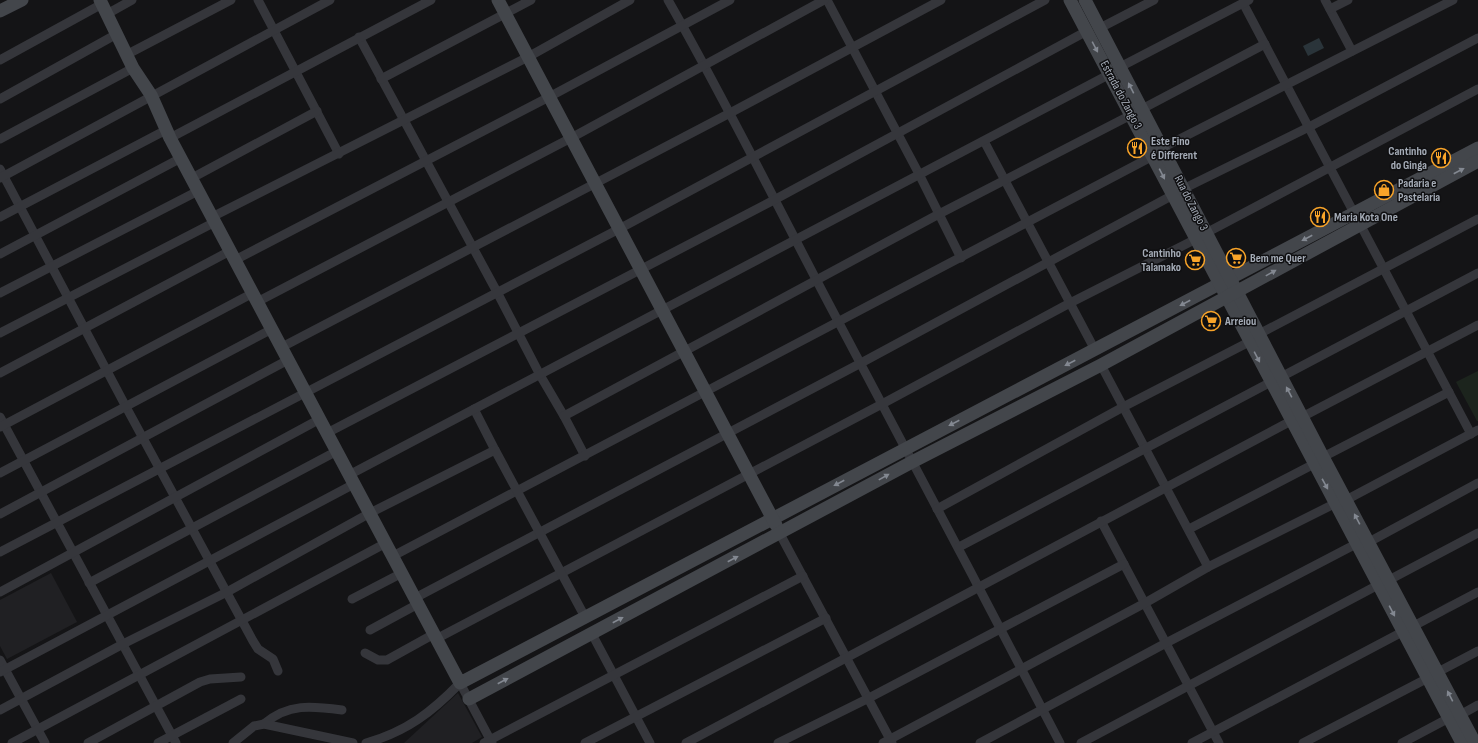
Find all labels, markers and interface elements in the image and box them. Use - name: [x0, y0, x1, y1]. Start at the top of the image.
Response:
- one-way arrow: [1092, 41, 1099, 53]
- street label: Estrada do Zango 3: [1097, 58, 1145, 132]
- one-way arrow: [1128, 82, 1134, 94]
- place label: Este Fino é Different: [1151, 134, 1197, 163]
- restaurant icon: Este Fino é Different: [1126, 137, 1148, 159]
- place label: Cantinho do Ginga: [1388, 144, 1427, 173]
- restaurant icon: Cantinho do Ginga: [1430, 147, 1452, 169]
- one-way arrow: [1453, 168, 1465, 175]
- one-way arrow: [1159, 169, 1165, 180]
- street label: Rua do Zango 3: [1171, 173, 1211, 233]
- place label: Padaria e Pastelaria: [1398, 176, 1440, 205]
- shop icon: Padaria e Pastelaria: [1373, 179, 1395, 201]
- restaurant icon: Maria Kota One: [1309, 206, 1331, 228]
- place label: Maria Kota One: [1334, 210, 1398, 225]
- one-way arrow: [1302, 235, 1313, 241]
- place label: Cantinho Talamako: [1141, 246, 1181, 275]
- supermarket icon: Bem me Quer: [1225, 247, 1247, 269]
- supermarket icon: Cantinho Talamako: [1184, 249, 1206, 271]
- place label: Bem me Quer: [1250, 251, 1306, 266]
- one-way arrow: [1265, 270, 1277, 276]
- one-way arrow: [1179, 300, 1191, 306]
- supermarket icon: Arreiou: [1200, 310, 1222, 332]
- place label: Arreiou: [1224, 314, 1256, 329]
- one-way arrow: [1254, 351, 1261, 363]
- one-way arrow: [1064, 360, 1076, 367]
- one-way arrow: [1286, 386, 1293, 398]
- one-way arrow: [949, 420, 960, 426]
- one-way arrow: [879, 474, 890, 480]
- one-way arrow: [1322, 478, 1328, 490]
- one-way arrow: [833, 479, 845, 486]
- one-way arrow: [1353, 513, 1360, 525]
- one-way arrow: [727, 555, 739, 562]
- one-way arrow: [1389, 606, 1395, 617]
- one-way arrow: [612, 616, 624, 623]
- one-way arrow: [498, 677, 509, 684]
- one-way arrow: [1447, 690, 1453, 702]

